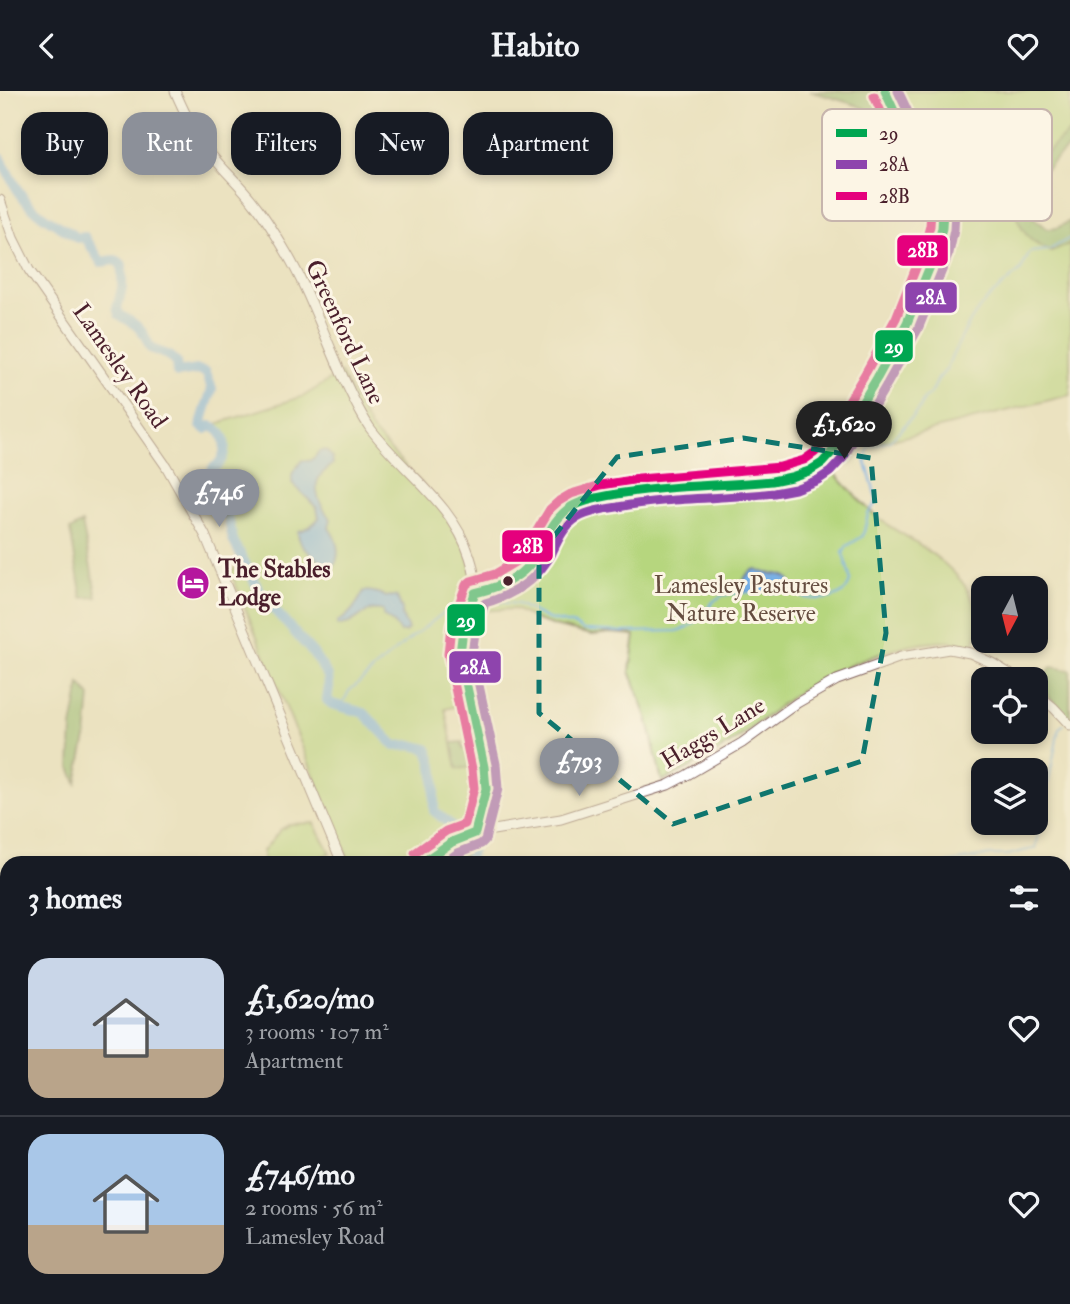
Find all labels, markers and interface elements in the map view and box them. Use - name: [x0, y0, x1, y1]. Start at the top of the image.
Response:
- text: Habito: [491, 26, 579, 66]
- icon: back: [28, 27, 66, 65]
- icon: heart: [1004, 27, 1042, 65]
- legend: [822, 109, 1052, 221]
- chip: Buy: [21, 112, 108, 175]
- chip: Rent: [122, 112, 217, 175]
- chip: Filters: [231, 112, 341, 175]
- chip: New: [355, 112, 449, 175]
- chip: Apartment: [463, 112, 613, 175]
- text: 29: [879, 122, 898, 146]
- text: 28A: [879, 153, 910, 177]
- text: 28B: [879, 185, 910, 209]
- line badge: 28B: [896, 234, 949, 267]
- text: 28B: [908, 239, 939, 263]
- street label: Greenford Lane: [298, 255, 392, 409]
- line badge: 28A: [904, 281, 958, 314]
- text: 28A: [916, 286, 947, 310]
- street label: Lamesley Road: [65, 297, 175, 435]
- line badge: 29: [874, 329, 914, 363]
- text: 29: [884, 335, 904, 359]
- pin: £1,620: [787, 401, 901, 461]
- text: £1,620: [812, 409, 876, 438]
- pin: £746: [178, 469, 260, 529]
- text: £746: [194, 477, 244, 506]
- line badge: 28B: [501, 529, 554, 563]
- text: 28B: [513, 535, 544, 559]
- place label: The Stables Lodge: [217, 554, 330, 613]
- hotel icon: The Stables Lodge: [174, 564, 212, 602]
- park label: Lamesley Pastures Nature Reserve: [654, 570, 828, 629]
- unlabelled marker: [501, 574, 515, 588]
- north arrow: [971, 576, 1048, 653]
- map controls: [971, 576, 1048, 835]
- line badge: 29: [446, 603, 486, 637]
- text: 29: [456, 609, 476, 633]
- line badge: 28A: [448, 650, 502, 684]
- text: 28A: [460, 656, 491, 680]
- button: locate: [971, 667, 1048, 744]
- street label: Haggs Lane: [655, 690, 771, 776]
- pin: £793: [538, 739, 620, 798]
- text: £793: [556, 746, 602, 775]
- button: layers: [971, 758, 1048, 835]
- icon: filters: [1005, 879, 1043, 917]
- text: 3 homes: [28, 880, 122, 917]
- text: £1,620/mo: [245, 980, 374, 1017]
- icon: home: [84, 986, 168, 1070]
- icon: heart: [1005, 1009, 1043, 1047]
- text: 3 rooms · 107 m²: [245, 1017, 389, 1046]
- text: Apartment: [245, 1046, 343, 1075]
- text: £746/mo: [245, 1156, 355, 1193]
- icon: home: [84, 1162, 168, 1246]
- icon: heart: [1005, 1185, 1043, 1223]
- text: 2 rooms · 56 m²: [245, 1193, 383, 1222]
- text: Lamesley Road: [245, 1222, 385, 1251]

